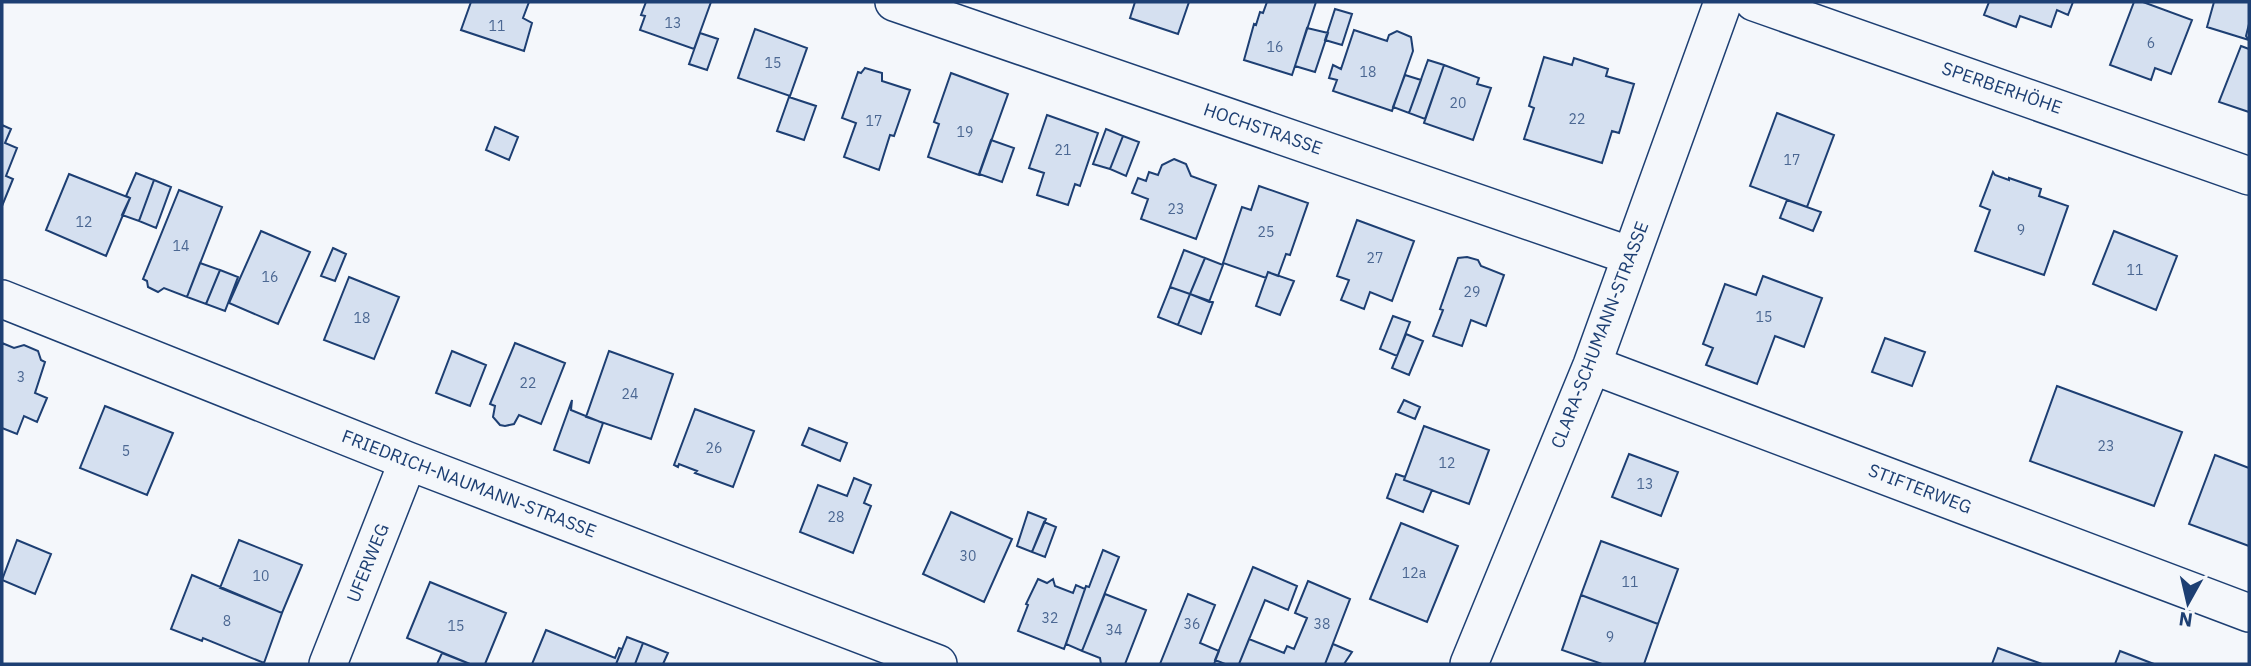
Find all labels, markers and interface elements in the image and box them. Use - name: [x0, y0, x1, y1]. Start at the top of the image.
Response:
- house number: 13: [665, 14, 681, 32]
- house number: 11: [489, 17, 505, 35]
- house number: 6: [2147, 34, 2155, 52]
- house number: 16: [1267, 38, 1283, 56]
- house number: 15: [765, 54, 781, 72]
- street label: SPERBERHÖHE: [1939, 56, 2065, 119]
- house number: 18: [1360, 63, 1376, 81]
- house number: 20: [1450, 94, 1466, 112]
- street label: HOCHSTRASSE: [1201, 97, 1326, 160]
- house number: 22: [1569, 110, 1585, 128]
- house number: 17: [866, 112, 882, 130]
- house number: 19: [957, 123, 973, 141]
- house number: 21: [1055, 141, 1071, 159]
- house number: 17: [1784, 151, 1800, 169]
- house number: 23: [1168, 200, 1184, 218]
- house number: 12: [76, 213, 92, 231]
- street label: CLARA-SCHUMANN-STRASSE: [1546, 218, 1654, 452]
- house number: 9: [2017, 221, 2025, 239]
- house number: 25: [1258, 223, 1274, 241]
- house number: 14: [173, 237, 189, 255]
- house number: 27: [1367, 249, 1383, 267]
- house number: 11: [2127, 261, 2143, 279]
- house number: 16: [262, 268, 278, 286]
- house number: 29: [1464, 283, 1480, 301]
- house number: 15: [1756, 308, 1772, 326]
- house number: 18: [354, 309, 370, 327]
- house number: 3: [17, 368, 25, 386]
- house number: 22: [520, 374, 536, 392]
- house number: 24: [622, 385, 638, 403]
- street label: FRIEDRICH-NAUMANN-STRASSE: [339, 424, 600, 543]
- house number: 23: [2098, 437, 2114, 455]
- house number: 26: [706, 439, 722, 457]
- house number: 5: [122, 442, 130, 460]
- house number: 12: [1439, 454, 1455, 472]
- street label: STIFTERWEG: [1865, 458, 1975, 519]
- house number: 13: [1637, 475, 1653, 493]
- house number: 28: [828, 508, 844, 526]
- street label: UFERWEG: [341, 520, 394, 606]
- house number: 30: [960, 547, 976, 565]
- house number: 12a: [1402, 564, 1427, 582]
- house number: 10: [253, 567, 269, 585]
- north arrow: [2153, 568, 2223, 638]
- house number: 11: [1622, 573, 1638, 591]
- text: N: [2177, 607, 2194, 633]
- house number: 32: [1042, 609, 1058, 627]
- house number: 8: [223, 612, 231, 630]
- house number: 36: [1184, 615, 1200, 633]
- house number: 38: [1314, 615, 1330, 633]
- house number: 15: [448, 617, 464, 635]
- house number: 34: [1106, 621, 1122, 639]
- house number: 9: [1606, 628, 1614, 646]

